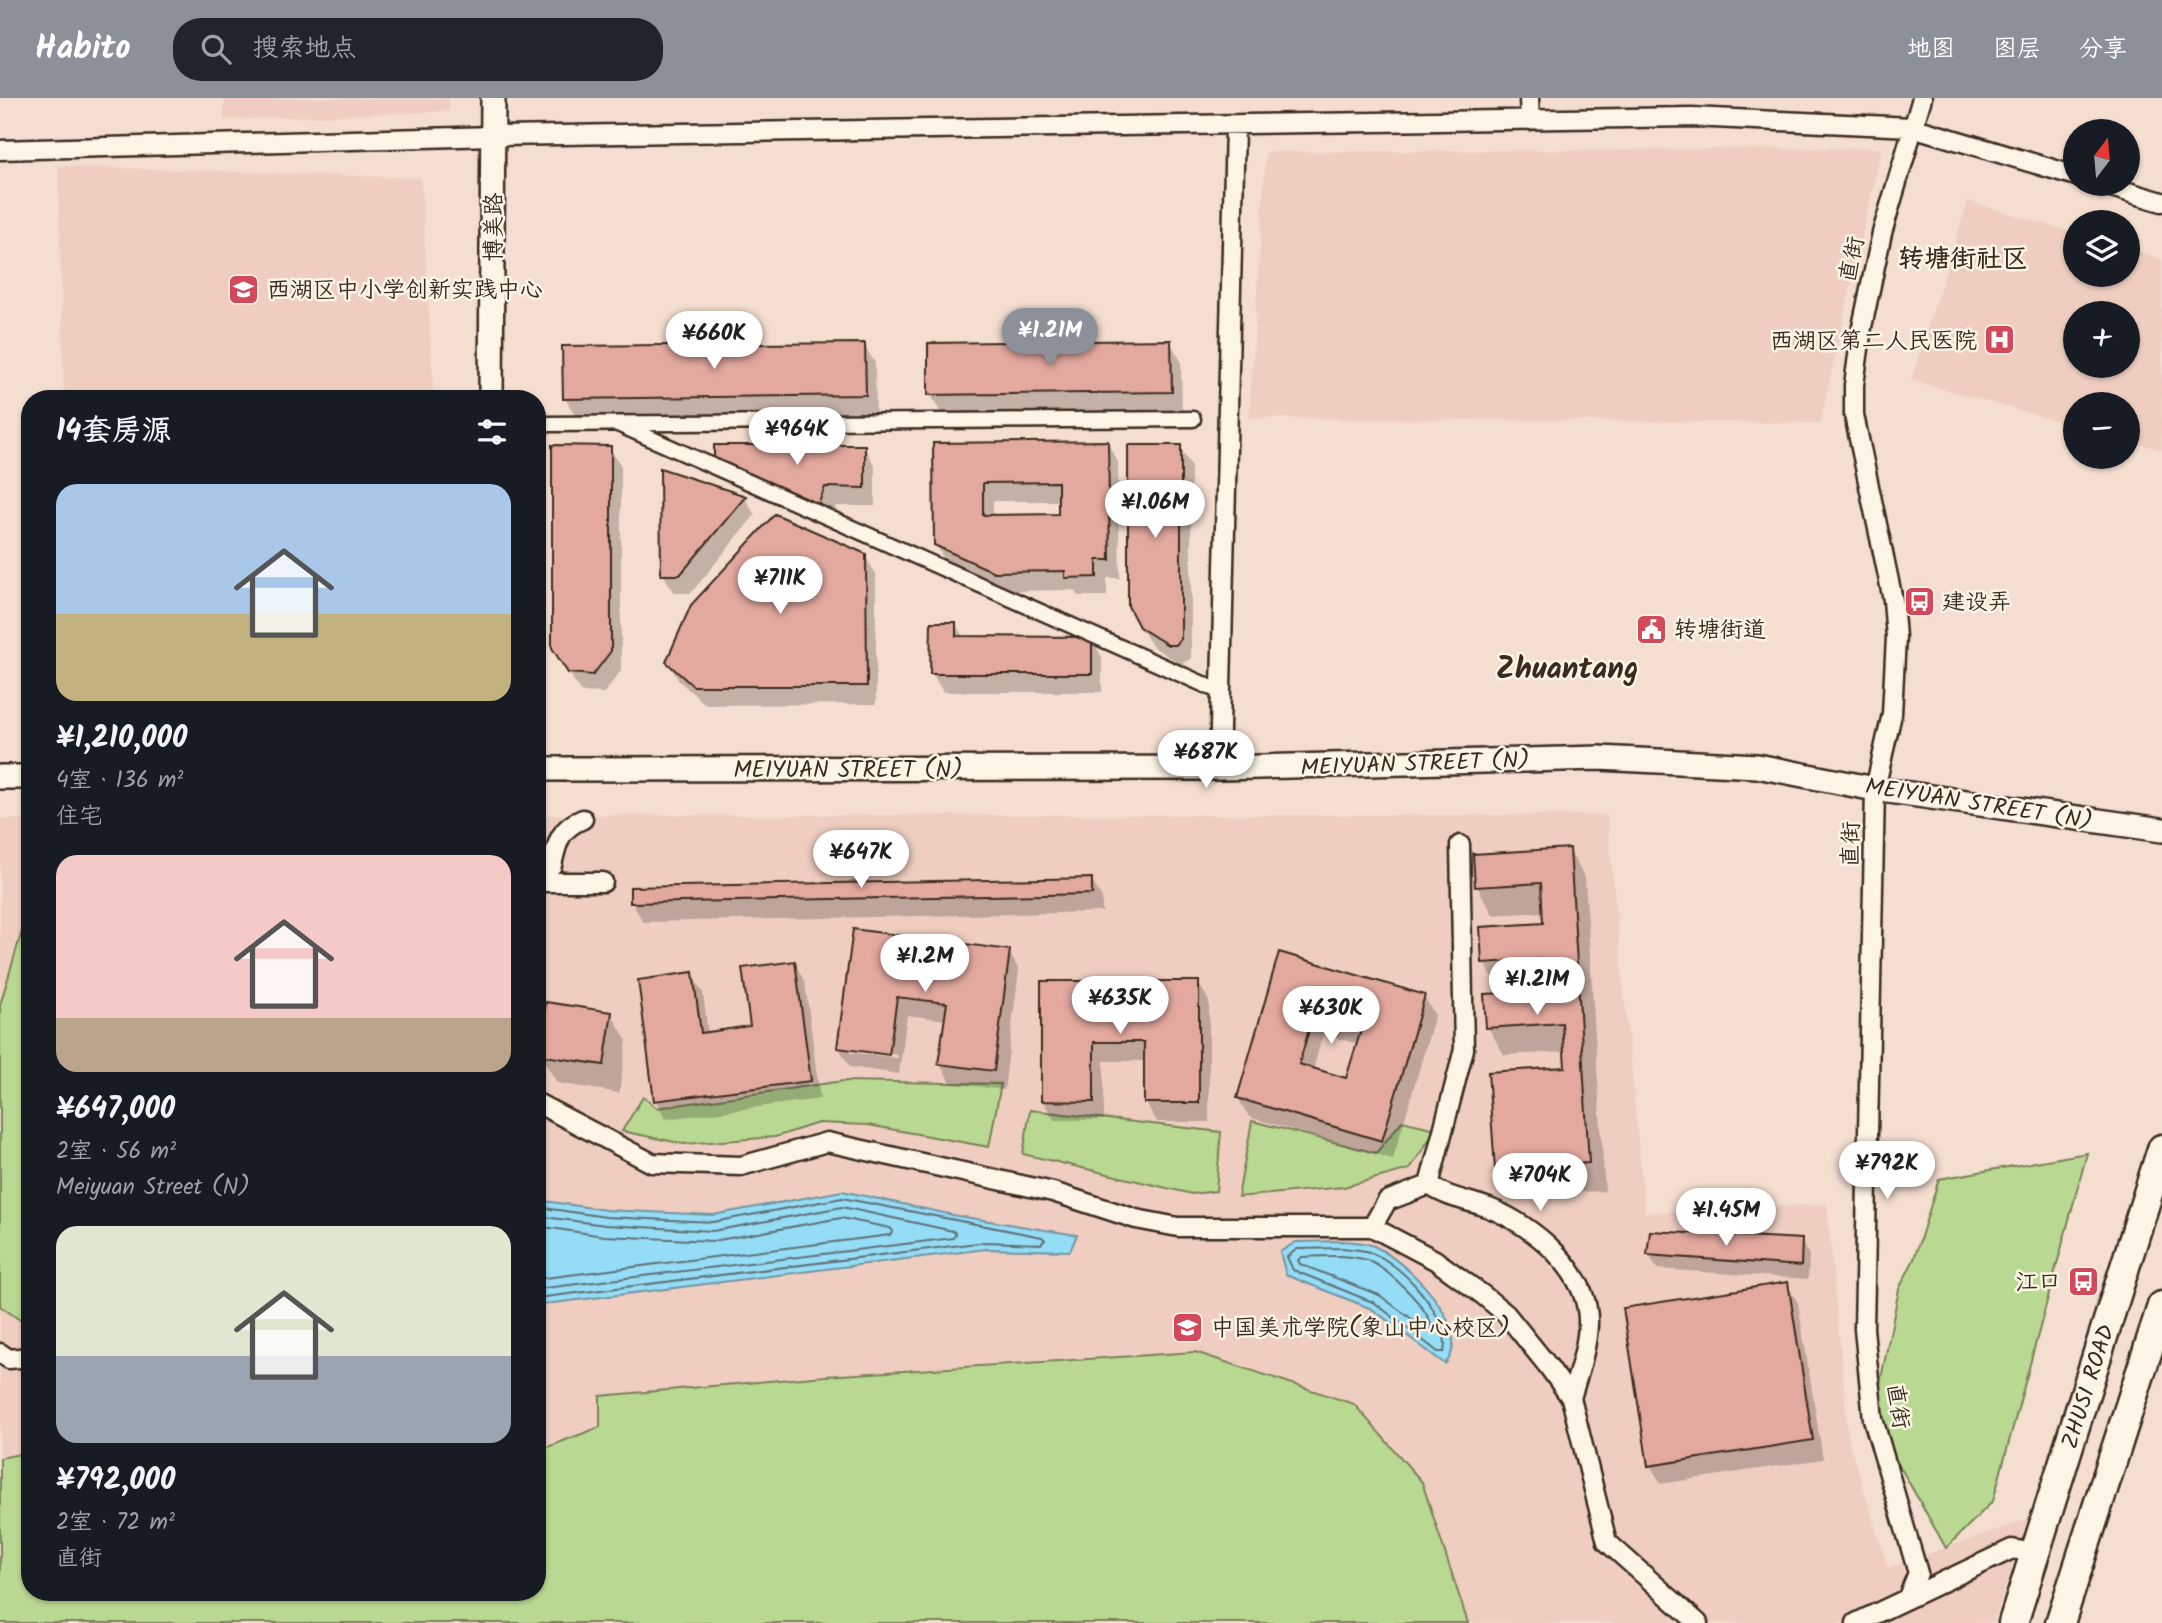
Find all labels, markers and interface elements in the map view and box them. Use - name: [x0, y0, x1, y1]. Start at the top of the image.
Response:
- search box: [173, 18, 663, 81]
- text: Habito: [35, 23, 131, 76]
- text: 搜索地点: [253, 28, 357, 70]
- icon: search: [197, 30, 235, 68]
- text: 地图: [1907, 30, 1955, 69]
- text: 图层: [1993, 30, 2041, 69]
- text: 分享: [2079, 30, 2127, 69]
- north arrow: [2063, 119, 2140, 196]
- map controls: [2063, 119, 2140, 469]
- street label: 博美路: [477, 193, 513, 262]
- button: layers: [2063, 210, 2140, 287]
- street label: 直街: [1831, 233, 1875, 286]
- district label: 转塘街社区: [1898, 239, 2028, 281]
- school or university icon: 西湖区中小学创新实践中心: [227, 272, 261, 306]
- place label: 西湖区中小学创新实践中心: [267, 273, 543, 309]
- button: +: [2063, 301, 2140, 378]
- pin: ¥1.21M: [993, 308, 1107, 368]
- pin: ¥660K: [665, 312, 763, 371]
- text: ¥1.21M: [1018, 313, 1082, 349]
- text: ¥660K: [682, 316, 746, 352]
- hospital icon: 西湖区第二人民医院: [1983, 323, 2017, 357]
- place label: 西湖区第二人民医院: [1770, 324, 1977, 360]
- button: −: [2063, 392, 2140, 469]
- text: 14套房源: [56, 408, 171, 456]
- pin: ¥964K: [748, 408, 846, 467]
- text: ¥964K: [765, 412, 829, 448]
- icon: filters: [473, 413, 511, 451]
- pin: ¥1.06M: [1098, 480, 1212, 540]
- text: ¥1.06M: [1121, 485, 1189, 521]
- icon: home: [221, 530, 347, 656]
- pin: ¥711K: [731, 556, 829, 616]
- text: ¥711K: [754, 561, 806, 597]
- bus stop icon: 建设弄: [1902, 584, 1936, 618]
- place label: 建设弄: [1942, 585, 2011, 621]
- public building icon: 转塘街道: [1634, 612, 1668, 646]
- place label: 转塘街道: [1674, 613, 1766, 649]
- district label: Zhuantang: [1496, 646, 1638, 694]
- text: ¥1,210,000: [56, 715, 187, 763]
- pin: ¥687K: [1157, 730, 1255, 790]
- text: ¥687K: [1174, 735, 1238, 771]
- street label: MEIYUAN STREET (N): [1300, 743, 1530, 787]
- street label: MEIYUAN STREET (N): [733, 753, 963, 789]
- text: 4室 · 136 m²: [56, 763, 183, 799]
- street label: MEIYUAN STREET (N): [1863, 769, 2095, 841]
- text: 住宅: [56, 799, 102, 835]
- street label: 直街: [1834, 821, 1870, 867]
- pin: ¥647K: [812, 830, 910, 890]
- text: ¥647K: [829, 835, 893, 871]
- icon: home: [221, 901, 347, 1027]
- pin: ¥1.2M: [876, 934, 974, 994]
- text: ¥1.2M: [896, 939, 954, 975]
- pin: ¥1.21M: [1480, 958, 1594, 1017]
- text: ¥1.21M: [1505, 962, 1569, 998]
- pin: ¥635K: [1071, 976, 1169, 1036]
- text: ¥635K: [1088, 981, 1152, 1017]
- pin: ¥630K: [1282, 986, 1380, 1046]
- text: ¥630K: [1299, 991, 1363, 1027]
- text: ¥647,000: [56, 1086, 175, 1134]
- text: 2室 · 56 m²: [56, 1134, 176, 1170]
- pin: ¥792K: [1838, 1142, 1936, 1201]
- text: ¥792K: [1855, 1146, 1919, 1182]
- pin: ¥704K: [1491, 1154, 1589, 1213]
- text: ¥704K: [1508, 1158, 1572, 1194]
- text: Meiyuan Street (N): [56, 1170, 250, 1206]
- pin: ¥1.45M: [1669, 1188, 1783, 1248]
- text: ¥1.45M: [1692, 1193, 1760, 1229]
- bus stop icon: 江口: [2067, 1264, 2101, 1298]
- place label: 江口: [2015, 1265, 2061, 1301]
- icon: home: [221, 1272, 347, 1398]
- school or university icon: 中国美术学院(象山中心校区): [1171, 1310, 1205, 1344]
- place label: 中国美术学院(象山中心校区): [1211, 1311, 1510, 1347]
- street label: ZHUSI ROAD: [2053, 1320, 2126, 1454]
- street label: 直街: [1876, 1381, 1918, 1432]
- text: ¥792,000: [56, 1457, 175, 1505]
- text: 2室 · 72 m²: [56, 1505, 175, 1541]
- text: 直街: [56, 1541, 102, 1577]

